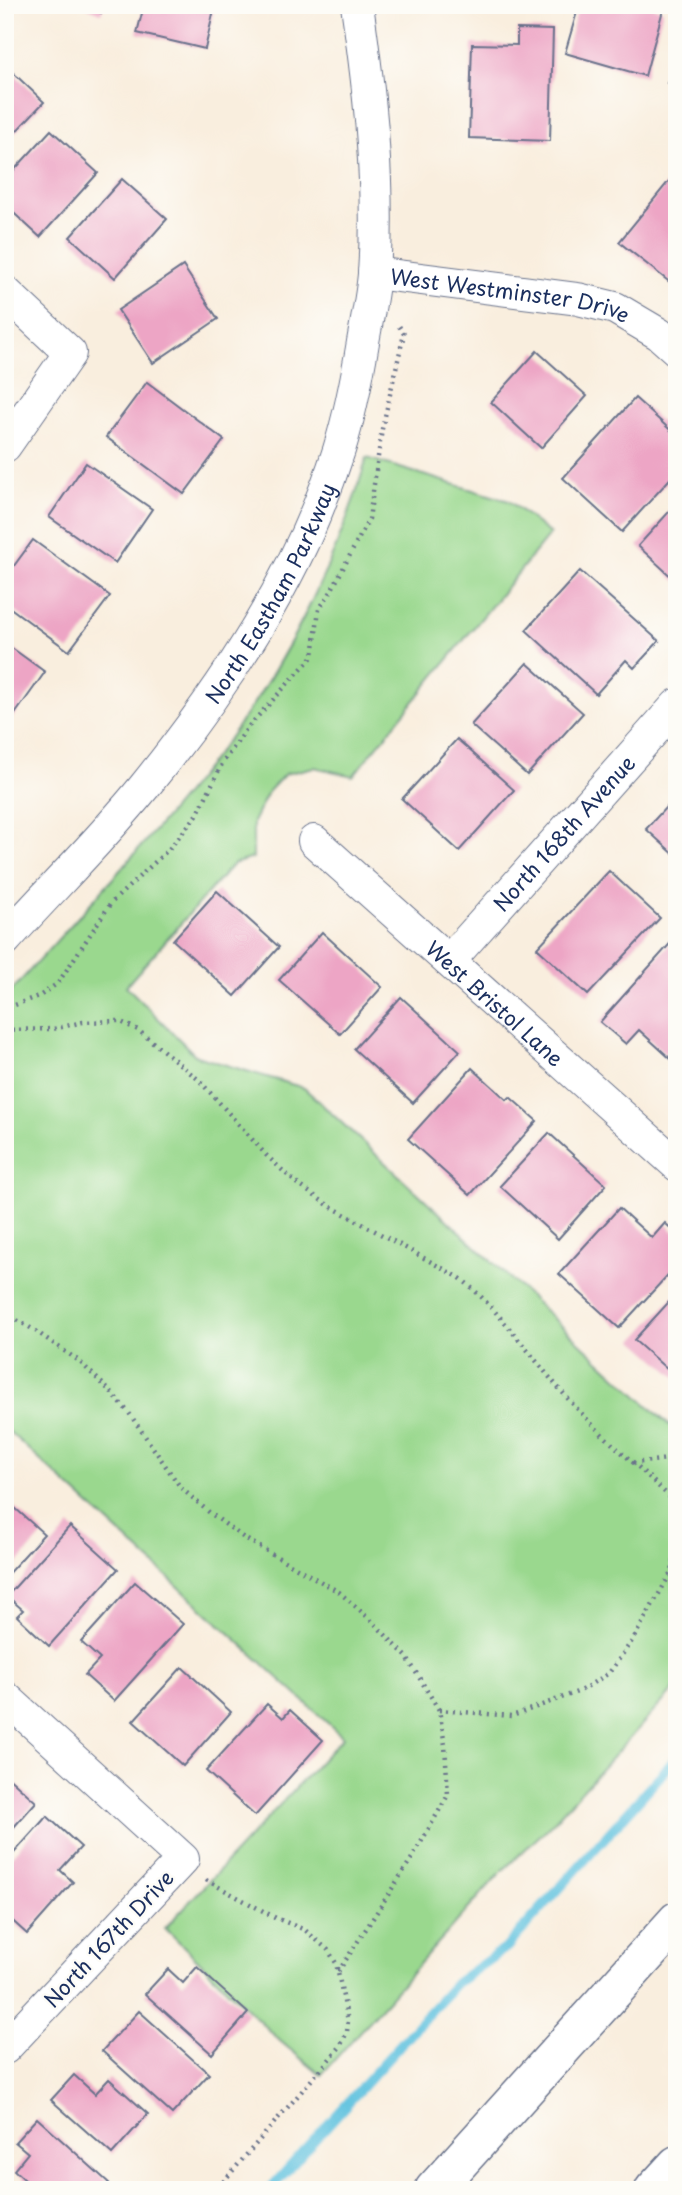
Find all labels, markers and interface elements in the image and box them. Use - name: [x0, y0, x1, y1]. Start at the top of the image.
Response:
- street label: West Westminster Drive: [388, 259, 637, 330]
- street label: North Eastham Parkway: [196, 478, 342, 710]
- street label: North 168th Avenue: [485, 747, 642, 918]
- street label: West Bristol Lane: [419, 932, 572, 1073]
- street label: North 167th Drive: [36, 1862, 180, 2014]

